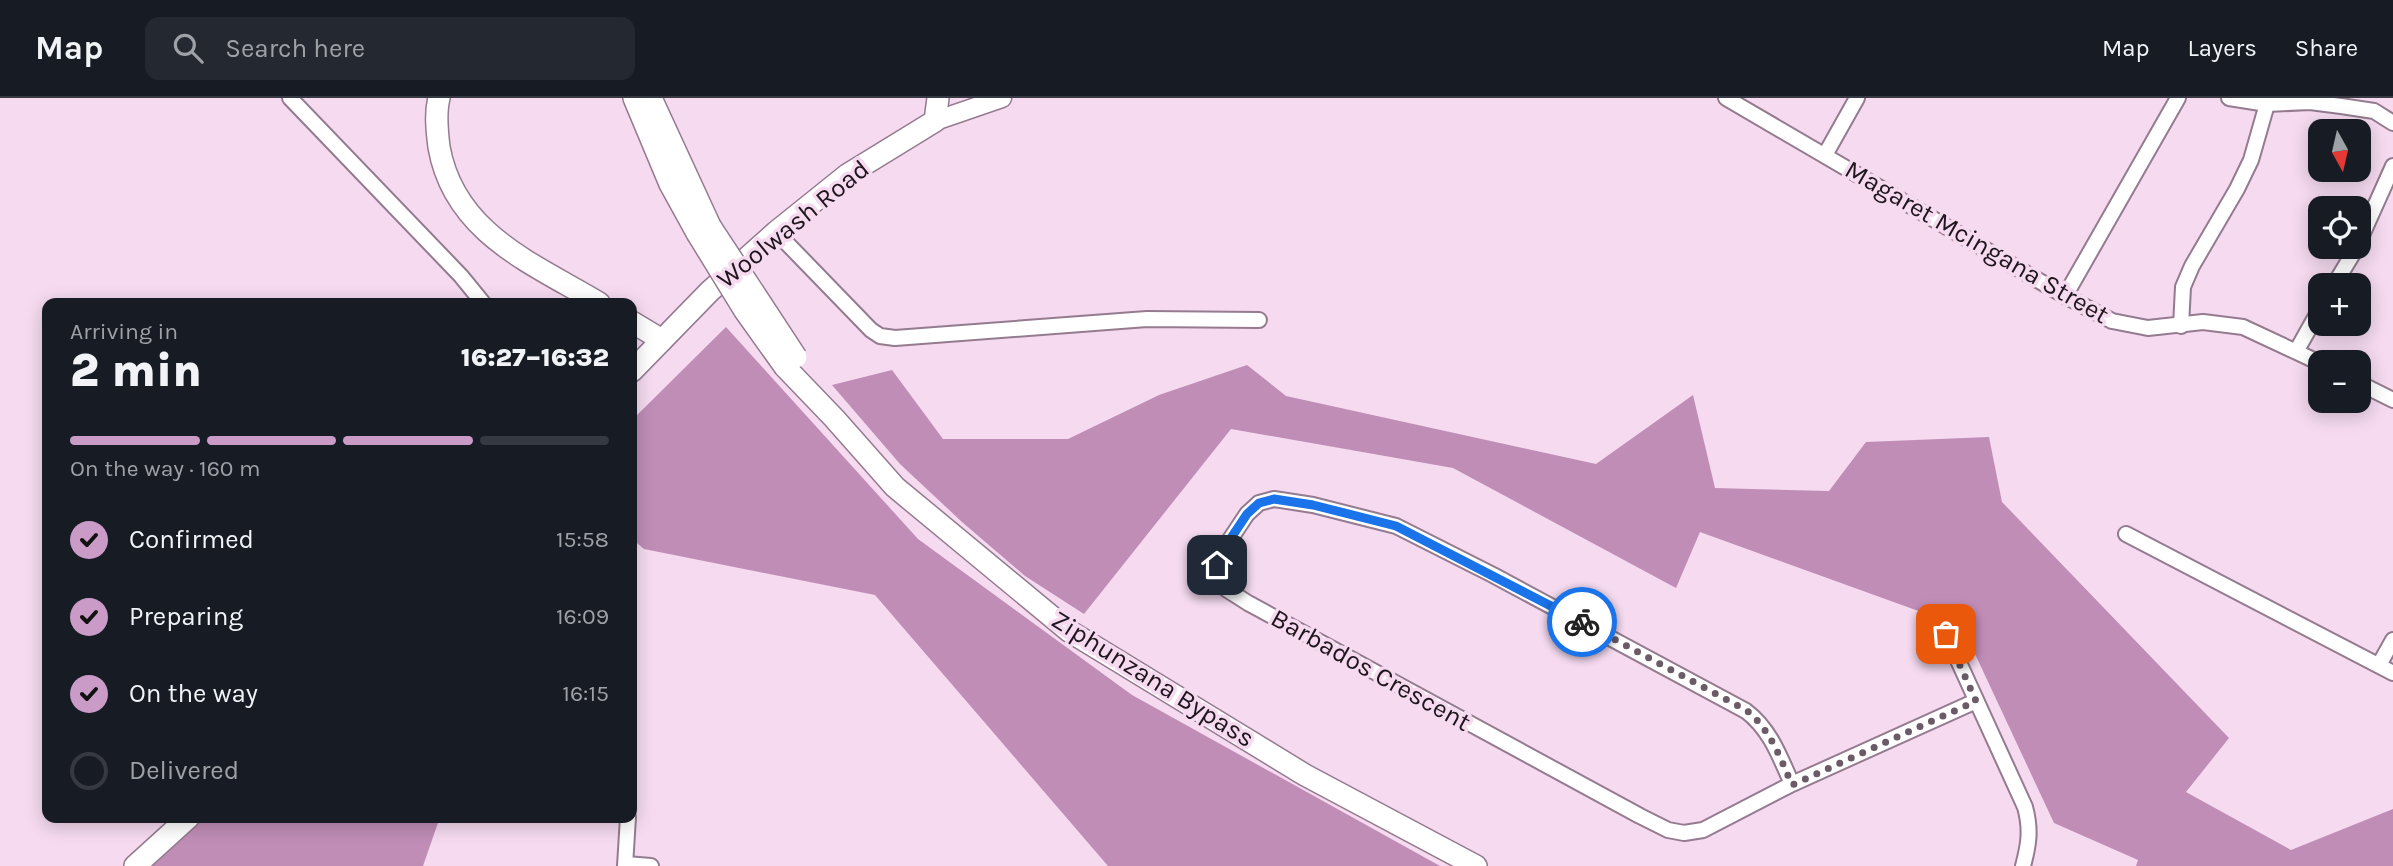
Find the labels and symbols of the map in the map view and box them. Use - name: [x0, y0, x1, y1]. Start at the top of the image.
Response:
- north arrow: [2308, 119, 2371, 182]
- street label: Woolwash Road: [711, 153, 875, 295]
- street label: Magaret Mcingana Street: [1840, 154, 2115, 330]
- pin: [1187, 535, 1247, 595]
- courier: [1547, 587, 1617, 657]
- street label: Barbados Crescent: [1266, 602, 1476, 738]
- street label: Ziphunzana Bypass: [1046, 604, 1260, 754]
- pin: [1916, 604, 1976, 664]

